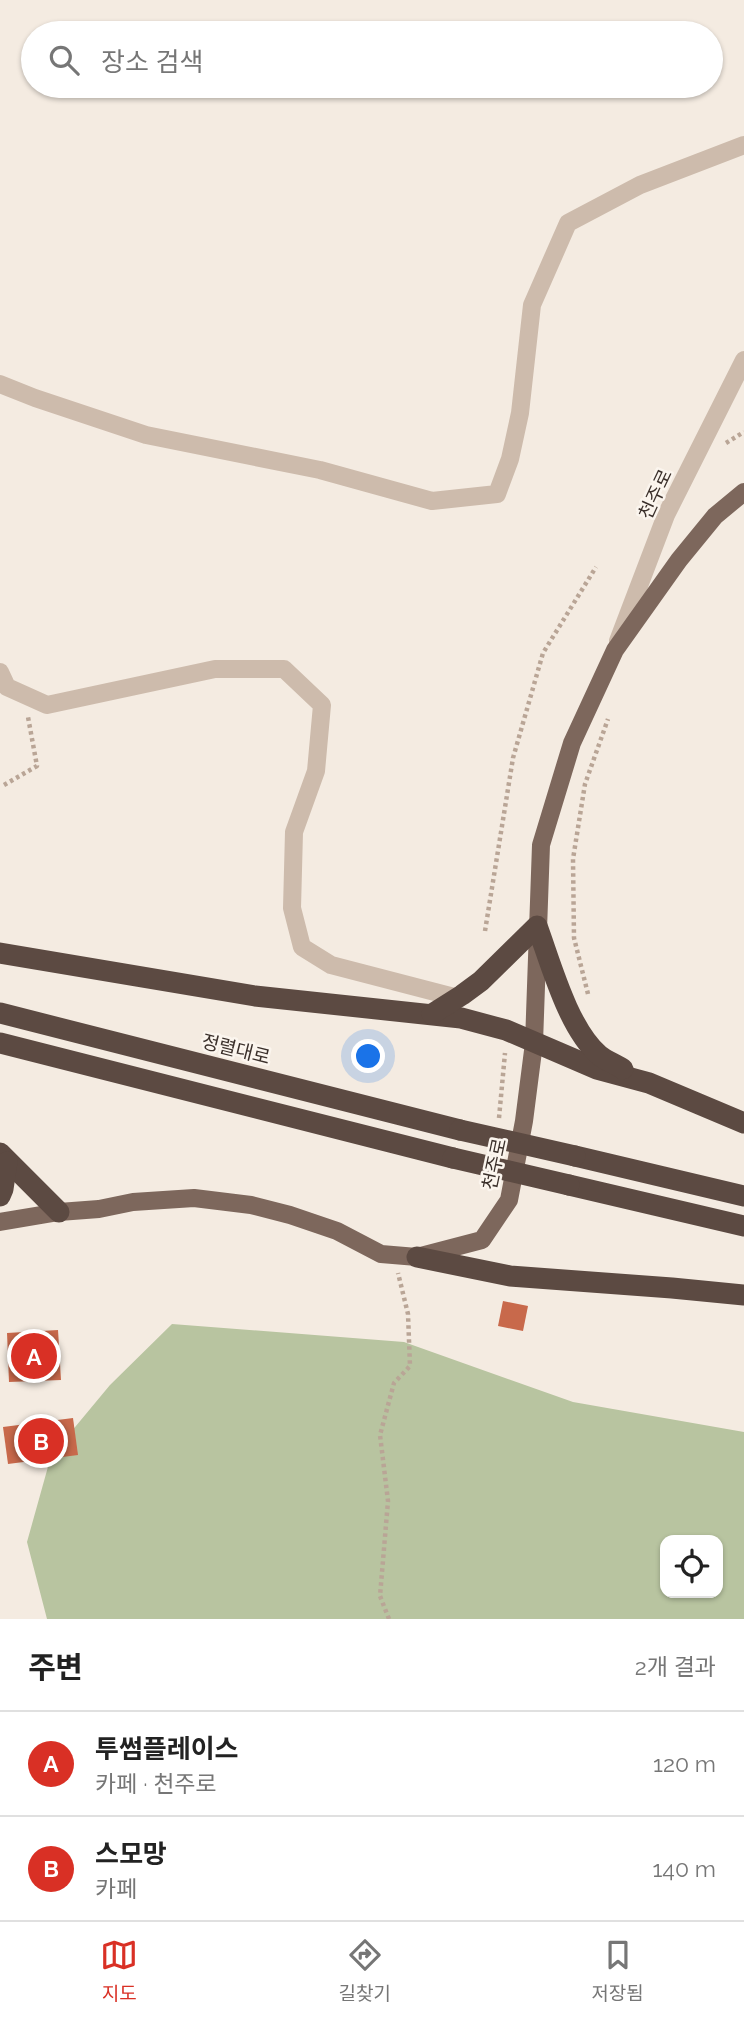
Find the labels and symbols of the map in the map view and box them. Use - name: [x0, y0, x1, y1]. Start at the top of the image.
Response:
- street label: 천주로: [634, 466, 676, 522]
- street label: 정렬대로: [199, 1030, 273, 1068]
- your location: [351, 1039, 385, 1073]
- street label: 천주로: [478, 1136, 510, 1192]
- pin: A: [11, 1330, 57, 1382]
- pin: B: [18, 1415, 64, 1467]

